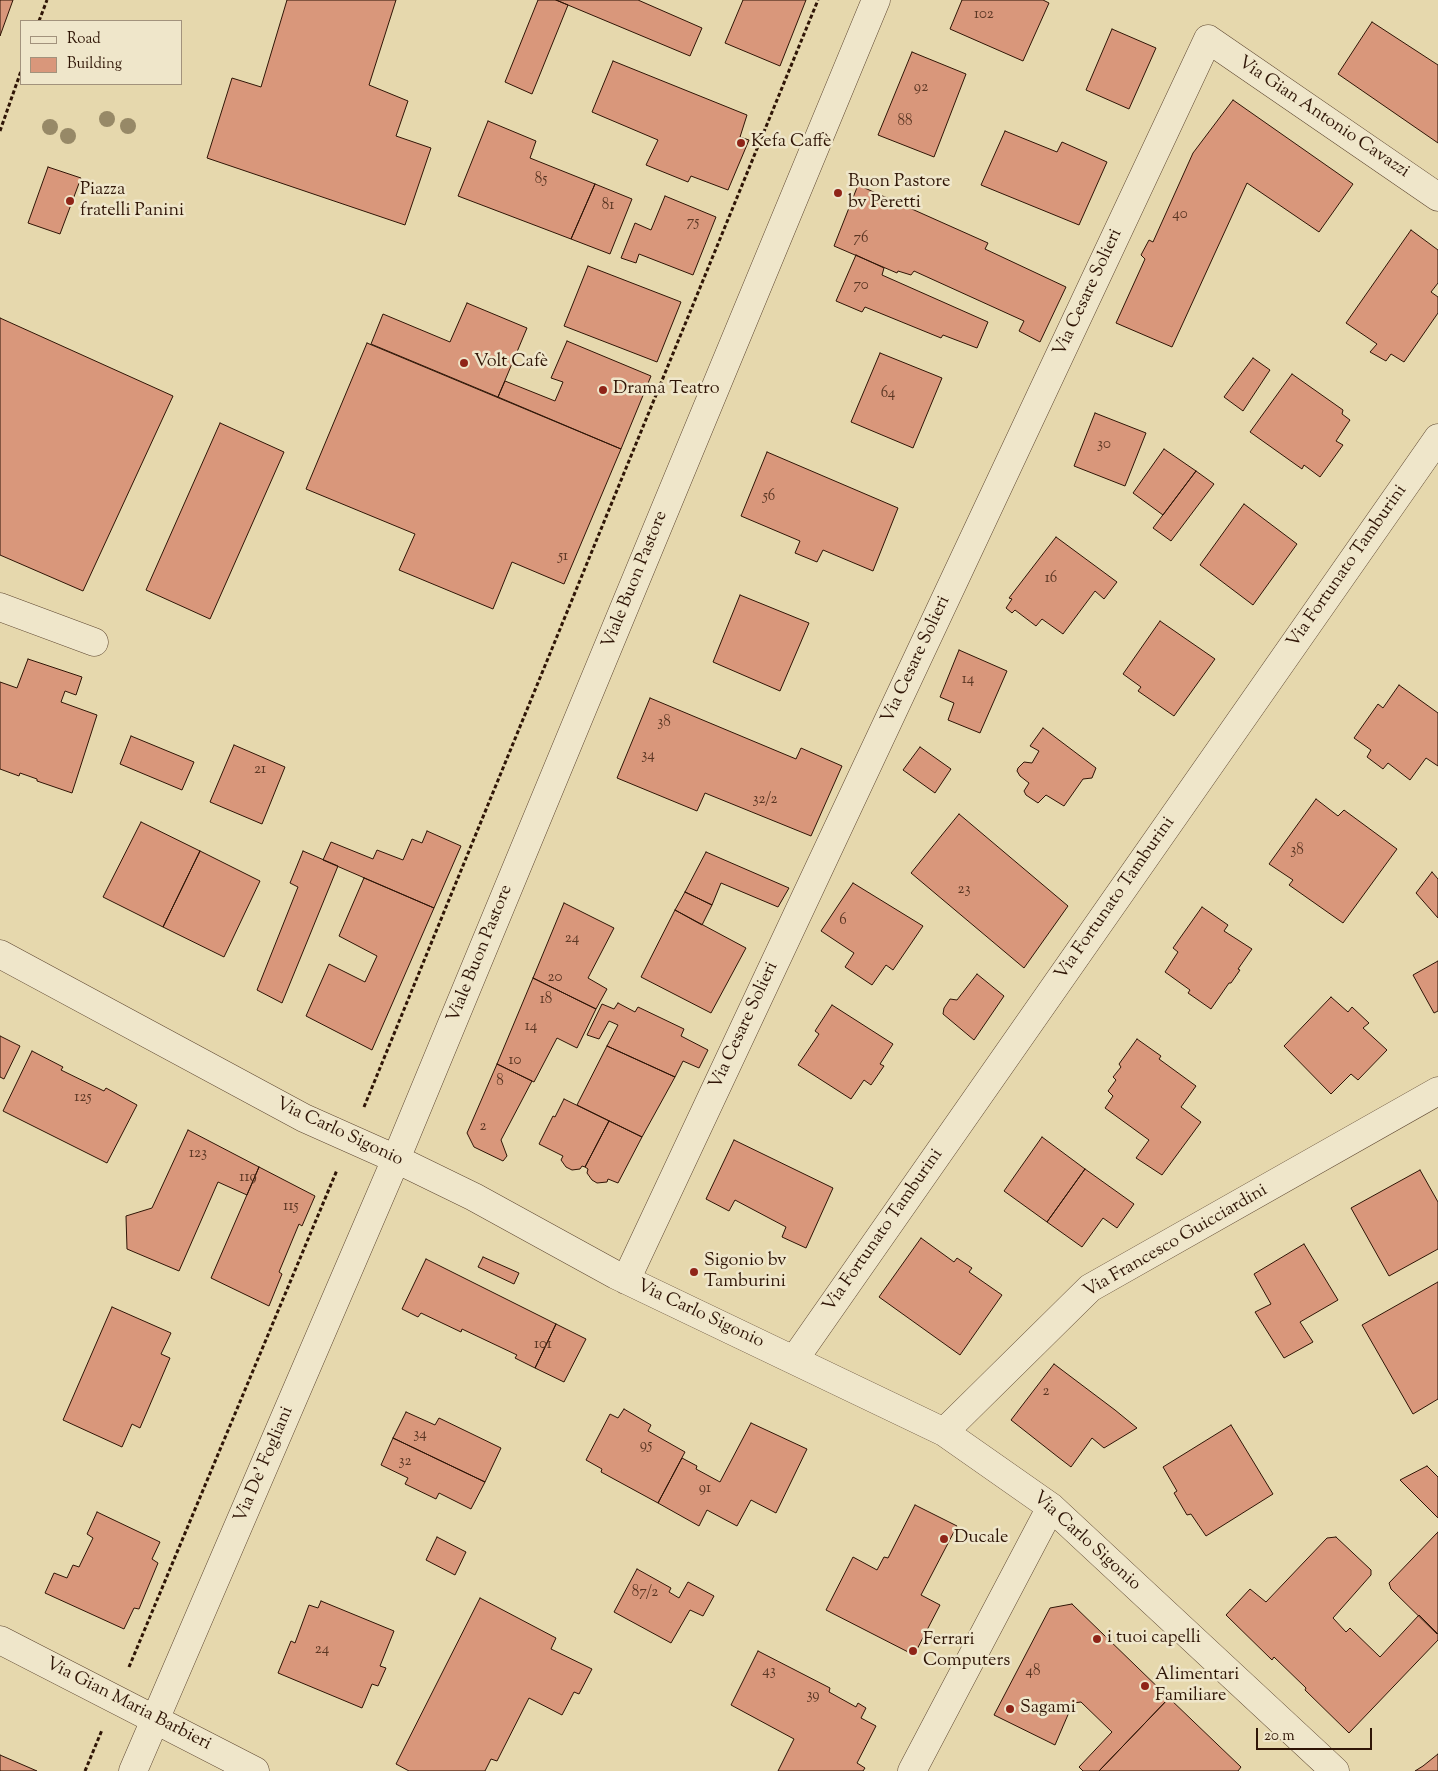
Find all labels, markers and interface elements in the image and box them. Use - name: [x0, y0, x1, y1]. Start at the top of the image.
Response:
- house number: 102: [974, 6, 994, 24]
- legend: [20, 20, 182, 85]
- text: Road: [67, 29, 101, 50]
- street label: Via Gian Antonio Cavazzi: [1233, 52, 1413, 184]
- text: Building: [67, 54, 122, 75]
- house number: 92: [914, 79, 928, 97]
- house number: 88: [898, 113, 912, 131]
- place label: Kefa Caffè: [751, 132, 831, 154]
- marker: Kefa Caffè: [735, 137, 747, 149]
- house number: 85: [535, 171, 547, 189]
- place label: Buon Pastore bv Peretti: [848, 172, 950, 214]
- place label: Piazza fratelli Panini: [80, 180, 184, 222]
- marker: Buon Pastore bv Peretti: [832, 187, 844, 199]
- marker: Piazza fratelli Panini: [64, 195, 76, 207]
- house number: 81: [602, 197, 614, 215]
- house number: 40: [1172, 206, 1188, 224]
- house number: 75: [687, 214, 699, 232]
- street label: Via Cesare Solieri: [1050, 226, 1128, 360]
- house number: 76: [854, 230, 868, 248]
- house number: 70: [853, 277, 869, 295]
- place label: Volt Cafè: [474, 352, 548, 374]
- marker: Volt Cafè: [458, 357, 470, 369]
- place label: Drama Teatro: [613, 379, 720, 401]
- marker: Drama Teatro: [597, 384, 609, 396]
- house number: 64: [881, 385, 895, 403]
- house number: 30: [1097, 436, 1111, 454]
- street label: Via Fortunato Tamburini: [1284, 481, 1412, 653]
- house number: 56: [763, 488, 775, 506]
- street label: Viale Buon Pastore: [599, 508, 673, 652]
- house number: 51: [558, 548, 568, 566]
- house number: 16: [1045, 570, 1057, 588]
- street label: Via Cesare Solieri: [878, 593, 956, 727]
- house number: 14: [962, 671, 974, 689]
- house number: 38: [657, 714, 671, 732]
- house number: 34: [641, 747, 655, 765]
- house number: 21: [254, 761, 266, 779]
- house number: 32/2: [752, 791, 778, 809]
- street label: Via Fortunato Tamburini: [1052, 813, 1180, 985]
- house number: 38: [1290, 842, 1304, 860]
- house number: 23: [957, 881, 971, 899]
- street label: Viale Buon Pastore: [444, 882, 518, 1026]
- house number: 6: [839, 912, 847, 930]
- house number: 24: [565, 930, 579, 948]
- street label: Via Cesare Solieri: [706, 959, 784, 1093]
- house number: 20: [548, 969, 562, 987]
- house number: 18: [540, 991, 552, 1009]
- house number: 14: [525, 1018, 537, 1036]
- house number: 10: [509, 1052, 521, 1070]
- house number: 8: [496, 1073, 504, 1091]
- house number: 125: [74, 1089, 92, 1107]
- street label: Via Carlo Sigonio: [272, 1094, 406, 1172]
- house number: 2: [479, 1118, 487, 1136]
- house number: 123: [189, 1145, 207, 1163]
- street label: Via Fortunato Tamburini: [820, 1145, 948, 1317]
- house number: 119: [239, 1169, 257, 1187]
- street label: Via Francesco Guicciardini: [1080, 1180, 1272, 1304]
- house number: 115: [283, 1198, 299, 1216]
- place label: Sigonio bv Tamburini: [704, 1251, 786, 1294]
- marker: Sigonio bv Tamburini: [688, 1266, 700, 1278]
- street label: Via Carlo Sigonio: [633, 1276, 767, 1354]
- house number: 101: [534, 1336, 552, 1354]
- house number: 2: [1042, 1383, 1050, 1401]
- street label: Via De' Fogliani: [231, 1404, 299, 1526]
- house number: 34: [413, 1426, 427, 1444]
- house number: 95: [640, 1437, 652, 1455]
- house number: 32: [398, 1453, 412, 1471]
- house number: 91: [699, 1480, 711, 1498]
- street label: Via Carlo Sigonio: [1028, 1488, 1144, 1596]
- place label: Ducale: [954, 1528, 1008, 1550]
- marker: Ducale: [938, 1533, 950, 1545]
- house number: 87/2: [632, 1584, 658, 1602]
- place label: i tuoi capelli: [1107, 1628, 1201, 1650]
- place label: Ferrari Computers: [923, 1630, 1010, 1672]
- marker: i tuoi capelli: [1091, 1633, 1103, 1645]
- house number: 24: [315, 1641, 329, 1659]
- marker: Ferrari Computers: [907, 1645, 919, 1657]
- street label: Via Gian Maria Barbieri: [42, 1654, 214, 1756]
- house number: 43: [762, 1663, 776, 1681]
- house number: 48: [1025, 1663, 1041, 1681]
- place label: Alimentari Familiare: [1155, 1665, 1239, 1708]
- marker: Alimentari Familiare: [1139, 1680, 1151, 1692]
- house number: 39: [806, 1687, 820, 1705]
- place label: Sagami: [1020, 1698, 1076, 1720]
- marker: Sagami: [1004, 1703, 1016, 1715]
- scale bar: [1258, 1718, 1374, 1750]
- text: 20 m: [1264, 1726, 1295, 1747]

